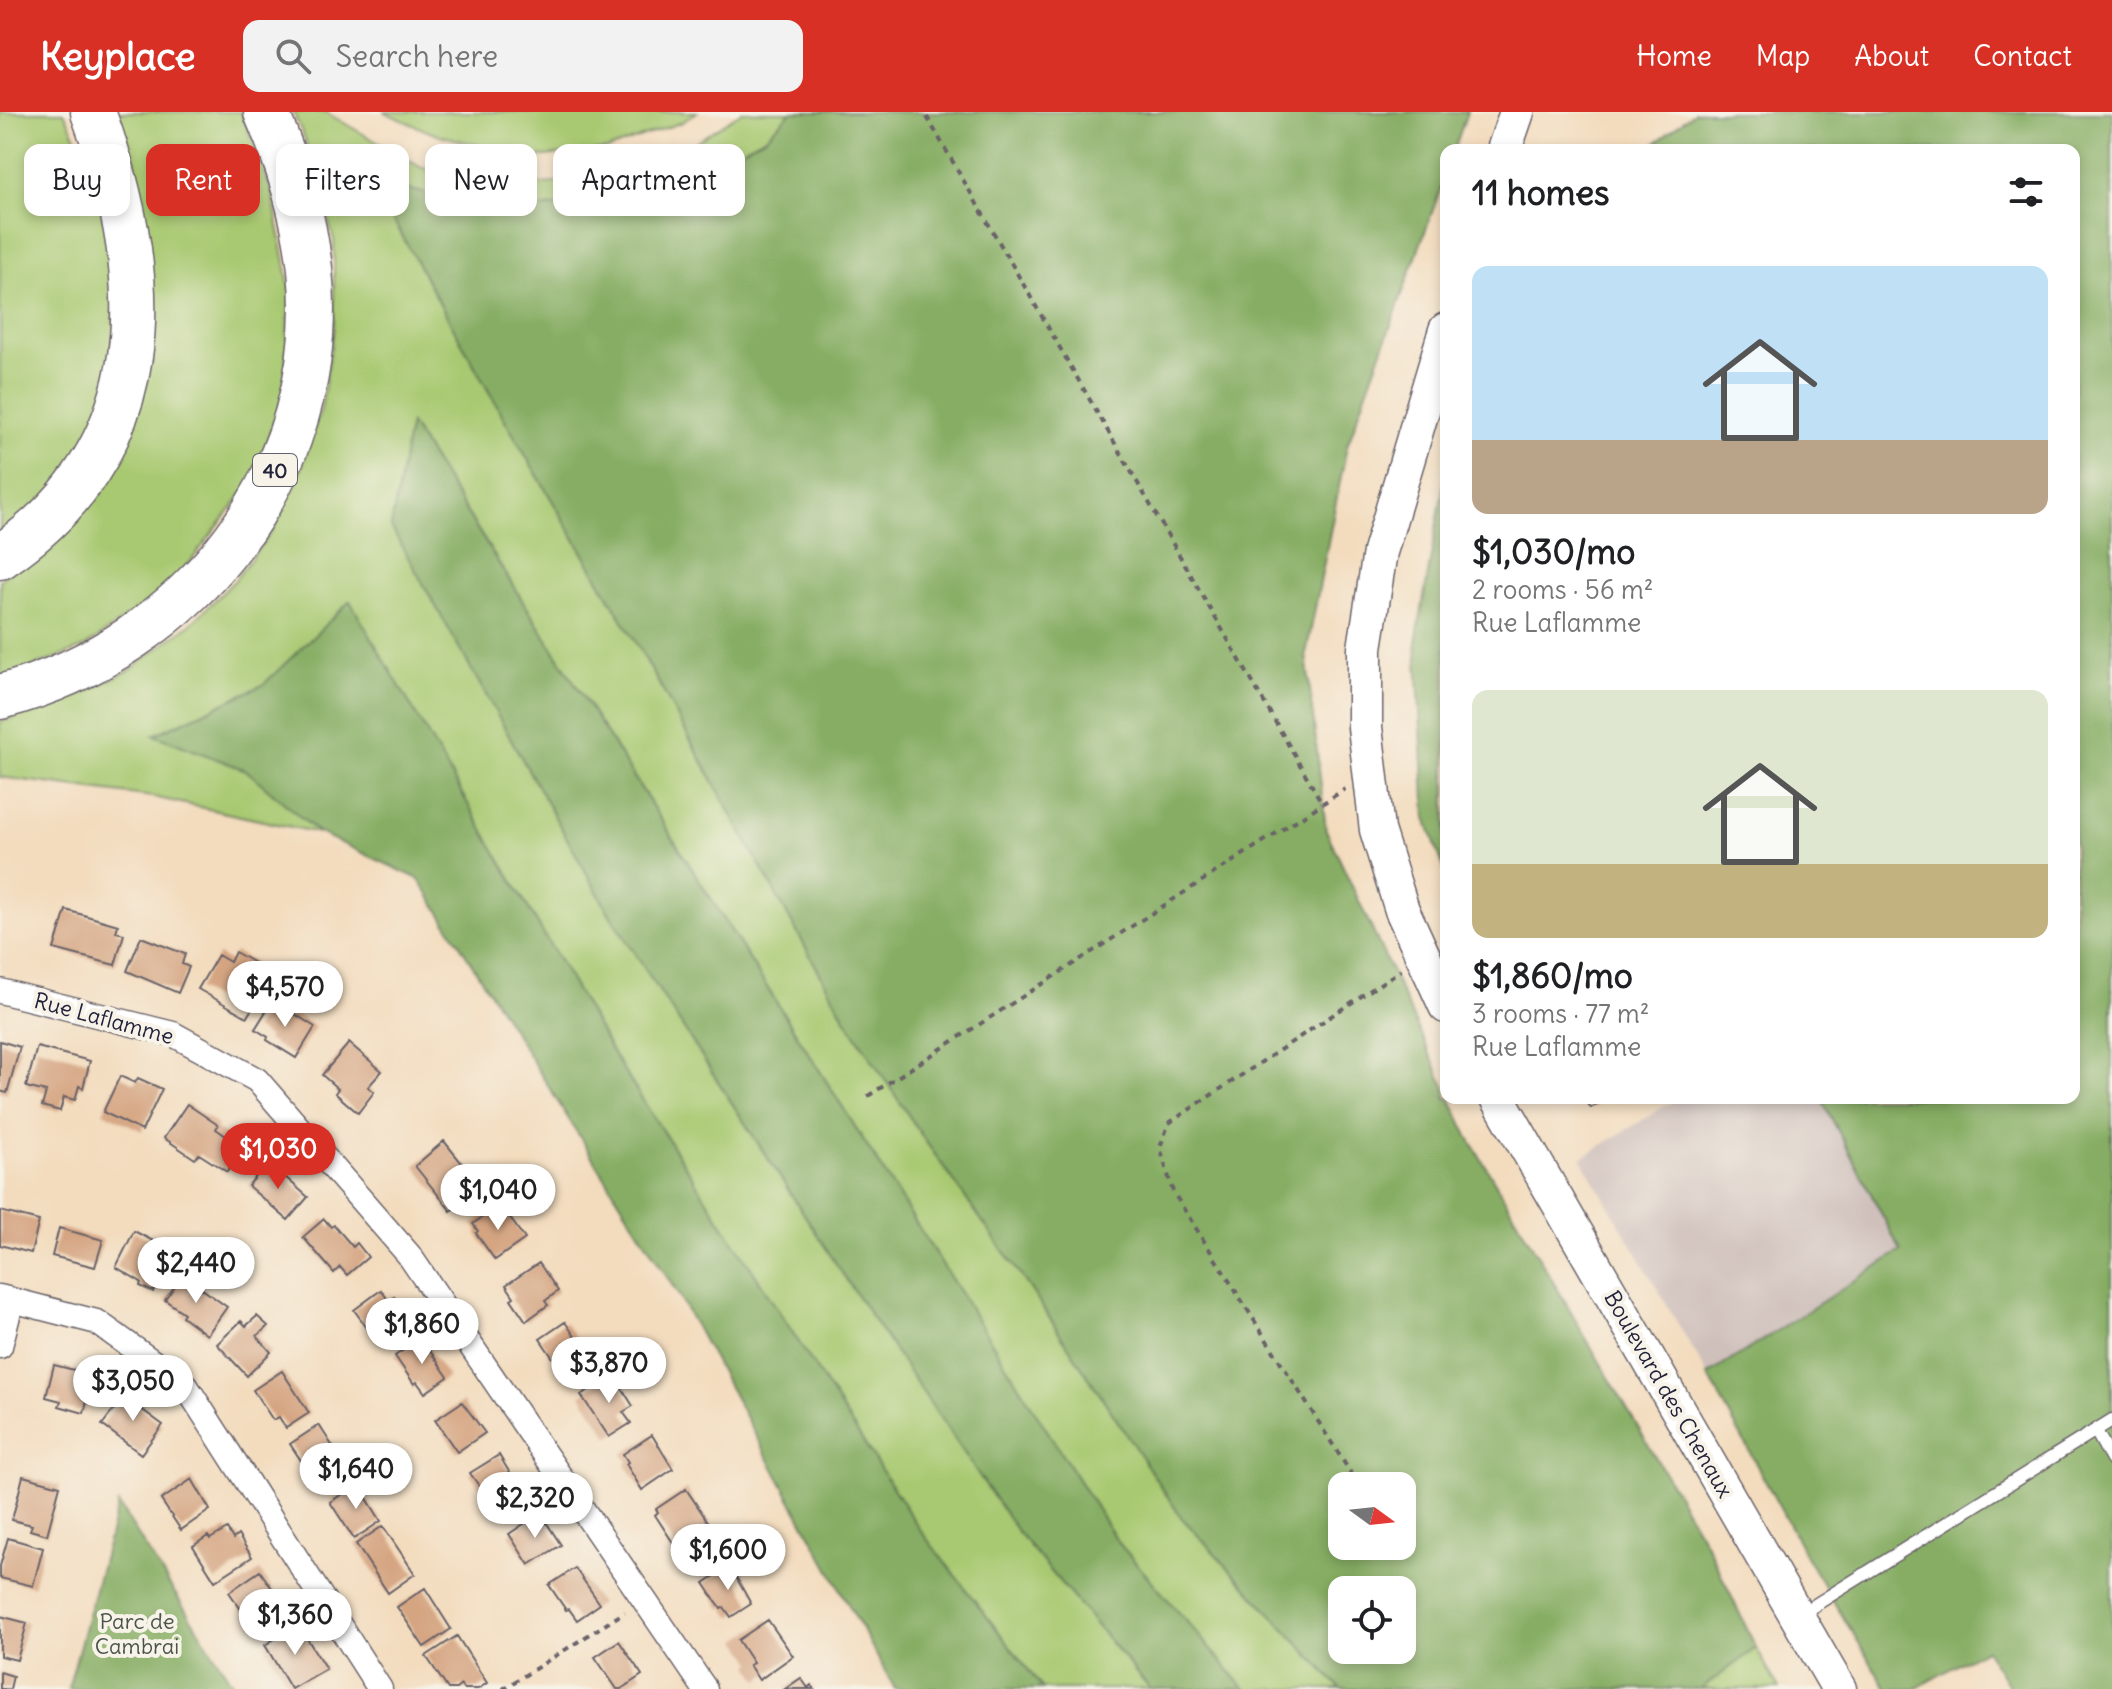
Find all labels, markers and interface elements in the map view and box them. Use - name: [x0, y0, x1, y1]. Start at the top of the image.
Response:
- search box: [243, 20, 803, 92]
- text: Keyplace: [40, 33, 195, 80]
- icon: search: [271, 34, 315, 78]
- text: Search here: [335, 37, 498, 75]
- text: Home: [1636, 38, 1712, 74]
- text: Map: [1756, 38, 1810, 74]
- text: About: [1854, 38, 1929, 74]
- text: Contact: [1973, 38, 2072, 74]
- chip: Buy: [24, 144, 130, 216]
- chip: Rent: [146, 144, 260, 216]
- chip: Filters: [276, 144, 409, 216]
- chip: New: [425, 144, 537, 216]
- chip: Apartment: [553, 144, 745, 216]
- icon: filters: [2004, 170, 2048, 214]
- text: 11 homes: [1472, 171, 1609, 214]
- icon: home: [1688, 318, 1832, 462]
- road number: 40: [253, 454, 297, 486]
- text: $1,030/mo: [1472, 530, 1635, 573]
- text: 2 rooms · 56 m²: [1472, 573, 1653, 606]
- text: Rue Laflamme: [1472, 606, 1641, 639]
- icon: home: [1688, 742, 1832, 886]
- text: $1,860/mo: [1472, 954, 1633, 997]
- pin: $4,570: [220, 961, 350, 1029]
- text: $4,570: [245, 970, 325, 1003]
- street label: Rue Laflamme: [31, 986, 177, 1050]
- text: 3 rooms · 77 m²: [1472, 997, 1650, 1030]
- text: Rue Laflamme: [1472, 1030, 1641, 1063]
- pin: $1,030: [213, 1123, 343, 1191]
- text: $1,030: [239, 1132, 317, 1165]
- pin: $1,040: [433, 1164, 563, 1232]
- text: $1,040: [459, 1173, 538, 1206]
- pin: $2,440: [131, 1237, 261, 1305]
- text: $2,440: [156, 1246, 236, 1279]
- street label: Boulevard des Chenaux: [1598, 1286, 1740, 1503]
- pin: $1,860: [357, 1298, 487, 1366]
- text: $1,860: [384, 1307, 460, 1340]
- pin: $3,870: [544, 1337, 674, 1405]
- text: $3,870: [569, 1346, 649, 1379]
- pin: $3,050: [68, 1355, 198, 1423]
- text: $3,050: [91, 1364, 175, 1397]
- pin: $1,640: [291, 1443, 421, 1511]
- text: $1,640: [318, 1452, 394, 1485]
- pin: $2,320: [470, 1472, 600, 1540]
- north arrow: [1328, 1472, 1416, 1560]
- map controls: [1328, 1472, 1416, 1664]
- text: $2,320: [495, 1481, 575, 1514]
- pin: $1,600: [663, 1524, 793, 1592]
- text: $1,600: [689, 1533, 767, 1566]
- button: locate: [1328, 1576, 1416, 1664]
- pin: $1,360: [230, 1589, 360, 1657]
- text: $1,360: [257, 1598, 333, 1631]
- park label: Parc de Cambrai: [95, 1607, 179, 1660]

